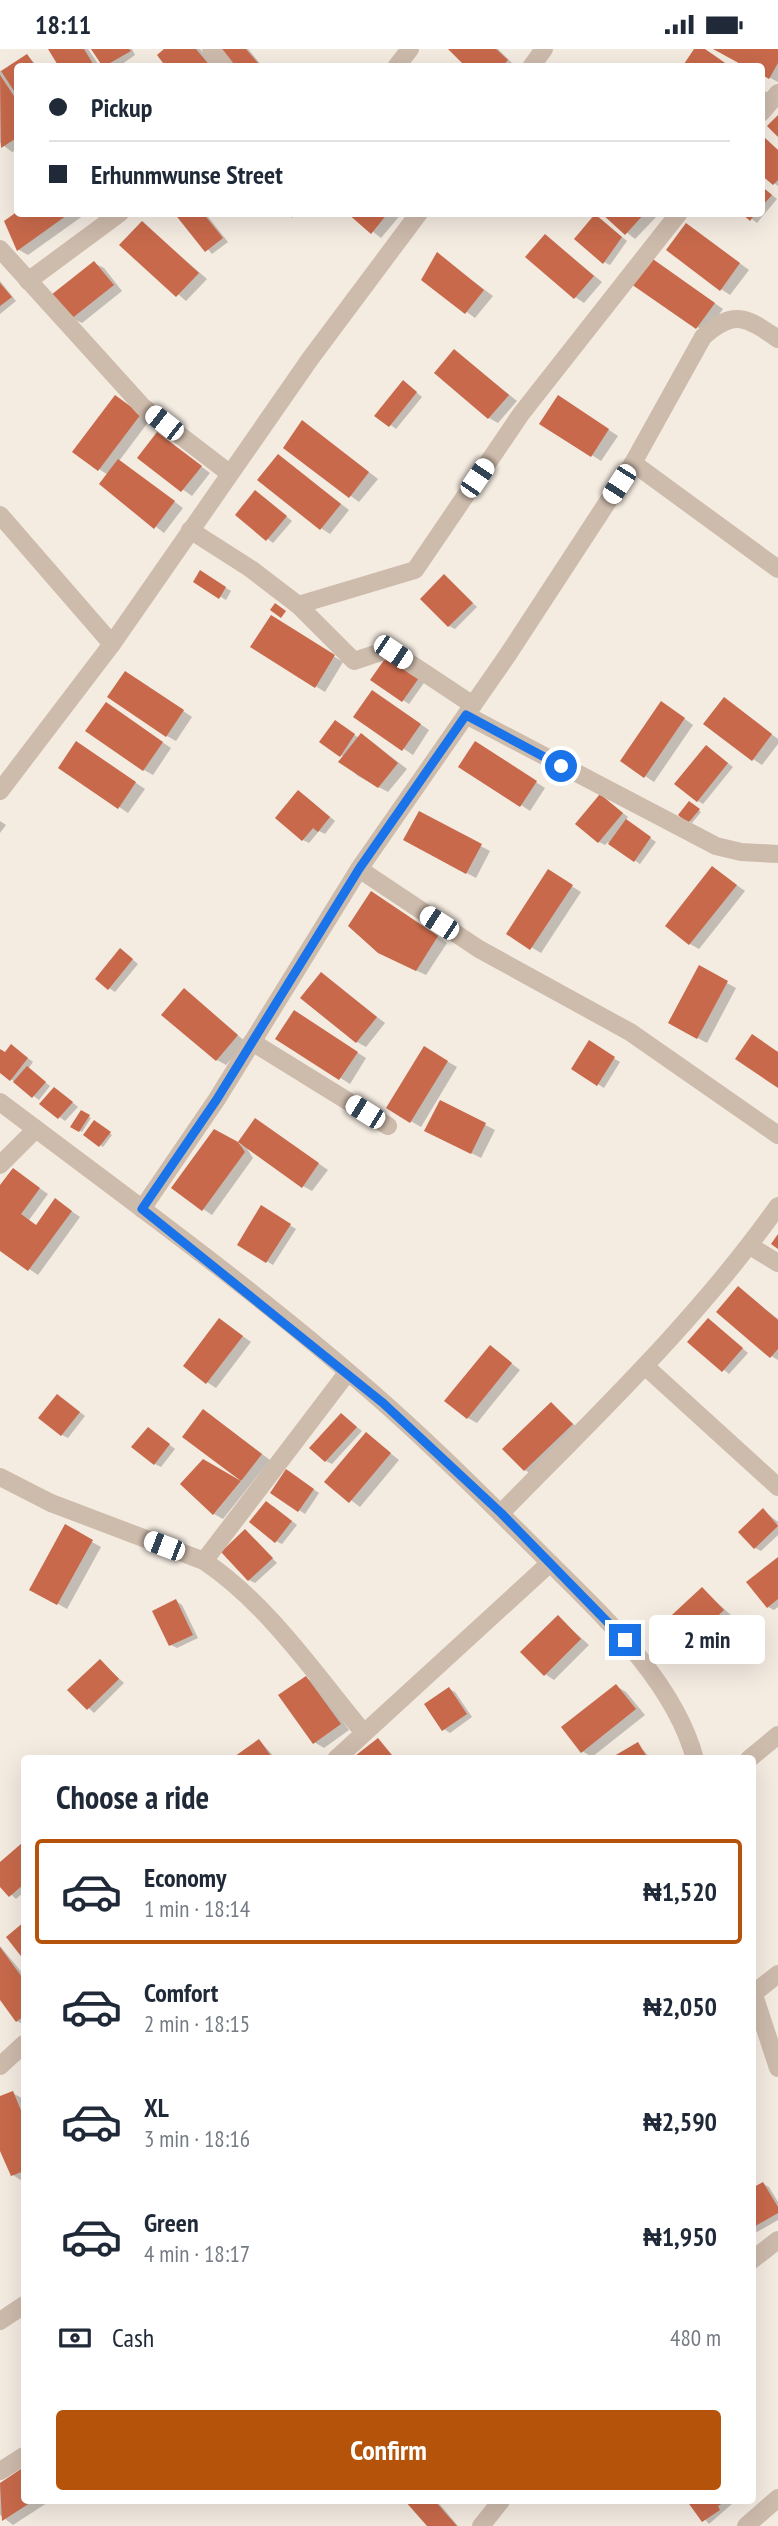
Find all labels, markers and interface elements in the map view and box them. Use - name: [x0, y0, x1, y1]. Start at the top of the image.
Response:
- text: 18:11: [35, 8, 91, 41]
- text: Pickup: [91, 91, 152, 124]
- text: Erhunmwunse Street: [91, 158, 283, 191]
- car: [141, 402, 188, 444]
- car: [457, 455, 498, 501]
- car: [599, 461, 640, 507]
- car: [370, 632, 417, 672]
- route start: [545, 750, 577, 782]
- car: [416, 903, 463, 943]
- car: [342, 1092, 389, 1132]
- car: [141, 1529, 188, 1563]
- callout: 2 min: [650, 1615, 765, 1665]
- route end: [609, 1624, 641, 1656]
- text: 2 min: [684, 1625, 730, 1654]
- text: Choose a ride: [56, 1776, 209, 1818]
- icon: car: [60, 1860, 123, 1923]
- text: Economy: [144, 1861, 226, 1894]
- text: ₦1,520: [643, 1875, 717, 1908]
- text: 1 min · 18:14: [144, 1894, 250, 1923]
- icon: car: [60, 1975, 123, 2038]
- text: Comfort: [144, 1976, 218, 2009]
- text: ₦2,050: [643, 1990, 717, 2023]
- text: 2 min · 18:15: [144, 2009, 250, 2038]
- icon: car: [60, 2090, 123, 2153]
- text: XL: [144, 2091, 169, 2124]
- text: ₦2,590: [643, 2105, 717, 2138]
- text: 3 min · 18:16: [144, 2124, 250, 2153]
- icon: car: [60, 2205, 123, 2268]
- text: Green: [144, 2206, 199, 2239]
- text: ₦1,950: [643, 2220, 717, 2253]
- text: 4 min · 18:17: [144, 2239, 250, 2268]
- icon: cash: [56, 2319, 94, 2357]
- text: Cash: [112, 2321, 154, 2354]
- text: 480 m: [670, 2323, 721, 2352]
- button: Confirm: [56, 2410, 721, 2490]

